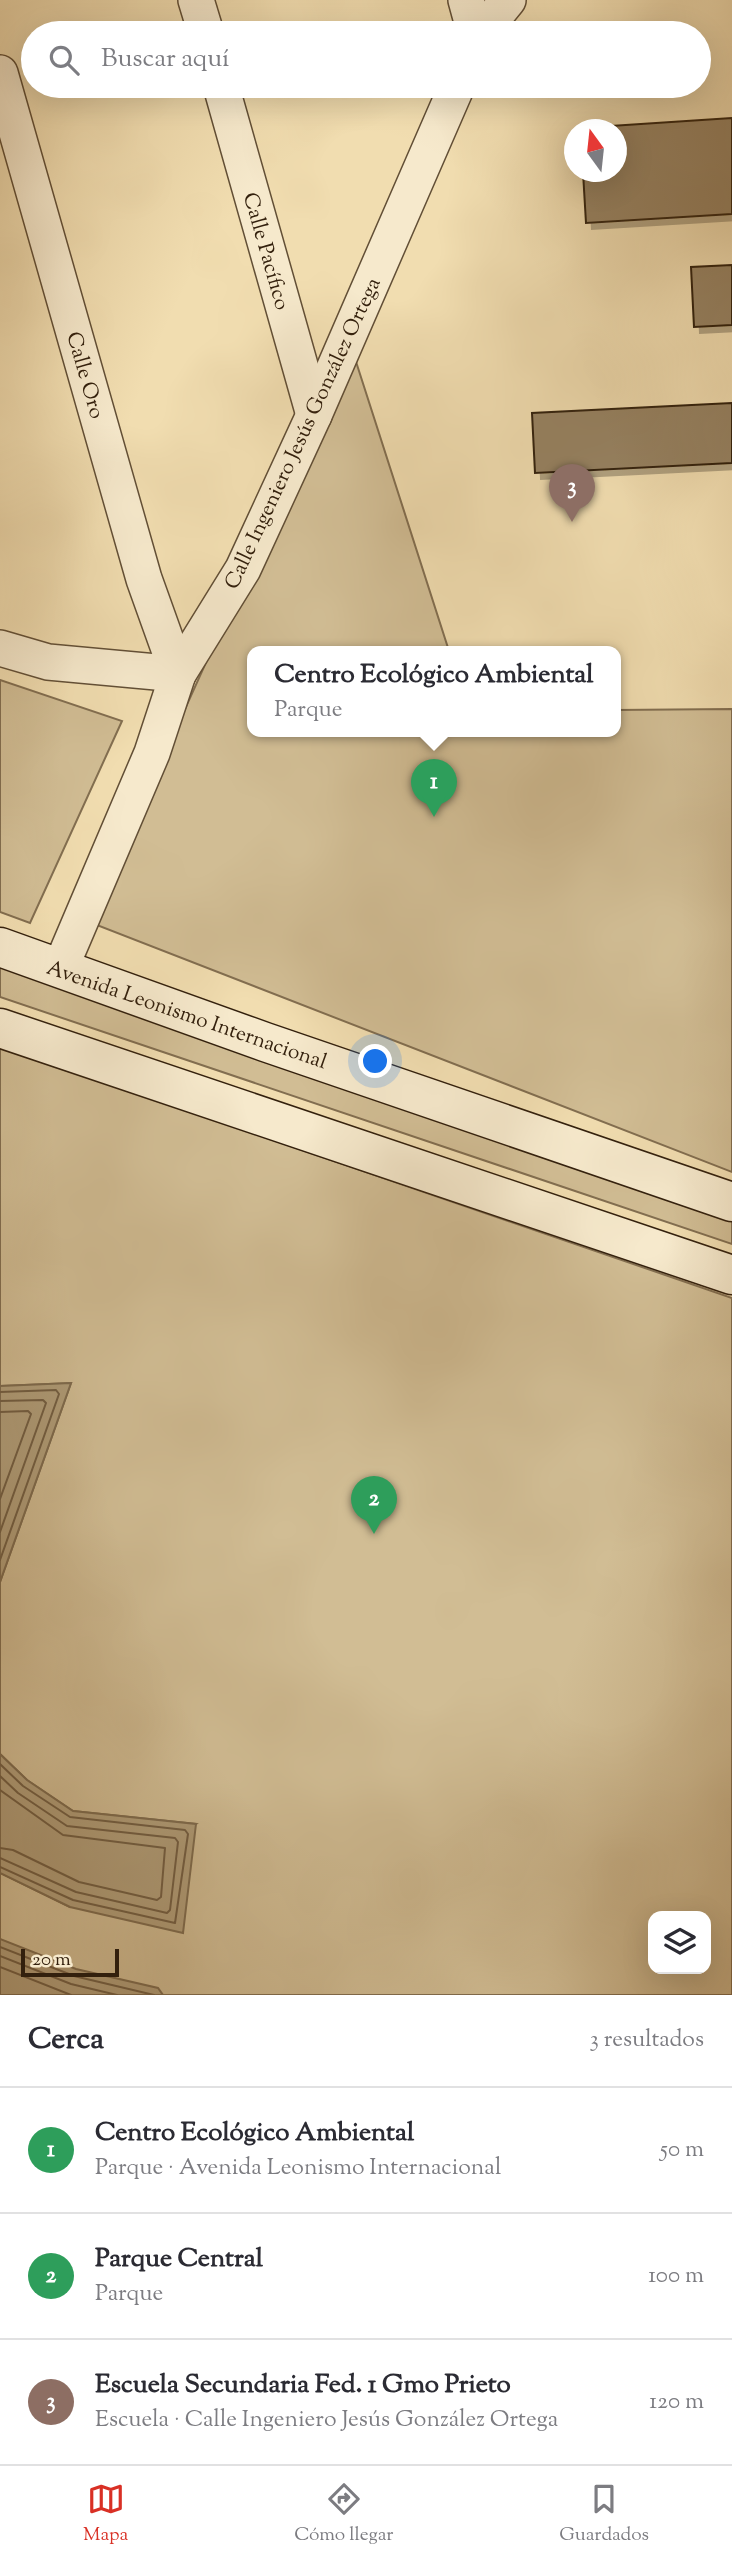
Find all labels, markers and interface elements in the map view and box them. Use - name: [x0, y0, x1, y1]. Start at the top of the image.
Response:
- search box: [21, 21, 711, 98]
- icon: search: [45, 41, 83, 79]
- text: Buscar aquí: [101, 41, 230, 78]
- north arrow: [564, 119, 627, 182]
- street label: Calle Pacífico: [234, 189, 296, 314]
- street label: Calle Ingeniero Jesús González Ortega: [218, 273, 390, 595]
- street label: Calle Oro: [57, 328, 111, 423]
- pin: 3: [549, 464, 595, 522]
- popup: [247, 646, 621, 737]
- text: Centro Ecológico Ambiental: [274, 657, 594, 694]
- text: Parque: [274, 694, 343, 727]
- pin: 1: [411, 759, 457, 817]
- street label: Avenida Leonismo Internacional: [42, 954, 331, 1078]
- your location: [358, 1044, 392, 1078]
- pin: 2: [351, 1476, 397, 1534]
- map controls: [648, 1911, 711, 1974]
- button: layers: [648, 1911, 711, 1974]
- scale bar: [21, 1946, 119, 1978]
- text: 20 m: [32, 1947, 71, 1974]
- text: Cerca: [28, 2019, 104, 2062]
- text: 3 resultados: [589, 2024, 704, 2057]
- text: Centro Ecológico Ambiental: [95, 2115, 414, 2152]
- text: 1: [47, 2134, 55, 2167]
- text: 50 m: [660, 2134, 704, 2167]
- text: Parque · Avenida Leonismo Internacional: [95, 2152, 501, 2185]
- text: Parque Central: [95, 2241, 263, 2278]
- text: 2: [46, 2260, 56, 2293]
- text: 100 m: [648, 2260, 704, 2293]
- text: Parque: [95, 2278, 163, 2311]
- text: Escuela Secundaria Fed. 1 Gmo Prieto: [95, 2367, 511, 2404]
- text: 3: [46, 2386, 56, 2419]
- text: 120 m: [649, 2386, 704, 2419]
- text: Escuela · Calle Ingeniero Jesús González Ortega: [95, 2404, 558, 2437]
- tab: Mapa: [83, 2480, 128, 2549]
- tab: Cómo llegar: [294, 2480, 393, 2549]
- tab: Guardados: [559, 2480, 649, 2549]

